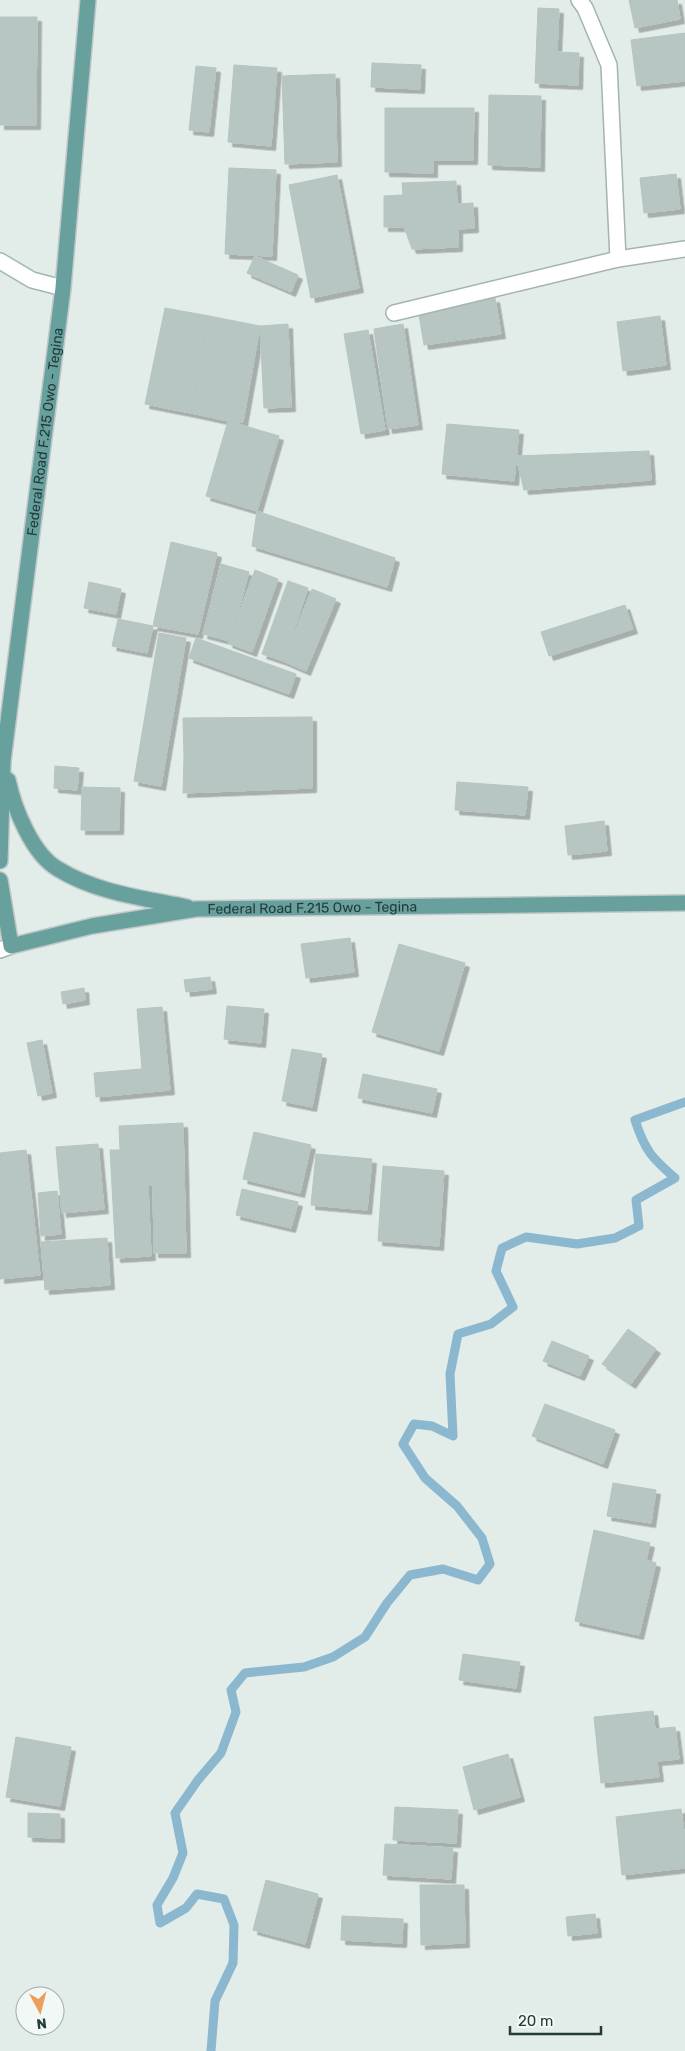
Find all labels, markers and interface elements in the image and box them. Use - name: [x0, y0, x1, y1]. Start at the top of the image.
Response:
- street label: Federal Road F.215 Owo - Tegina: [24, 327, 67, 537]
- street label: Federal Road F.215 Owo - Tegina: [207, 898, 417, 918]
- north arrow: [15, 1986, 65, 2036]
- scale bar: [510, 2004, 601, 2036]
- text: 20 m: [518, 2012, 553, 2030]
- text: N: [35, 2014, 48, 2032]

